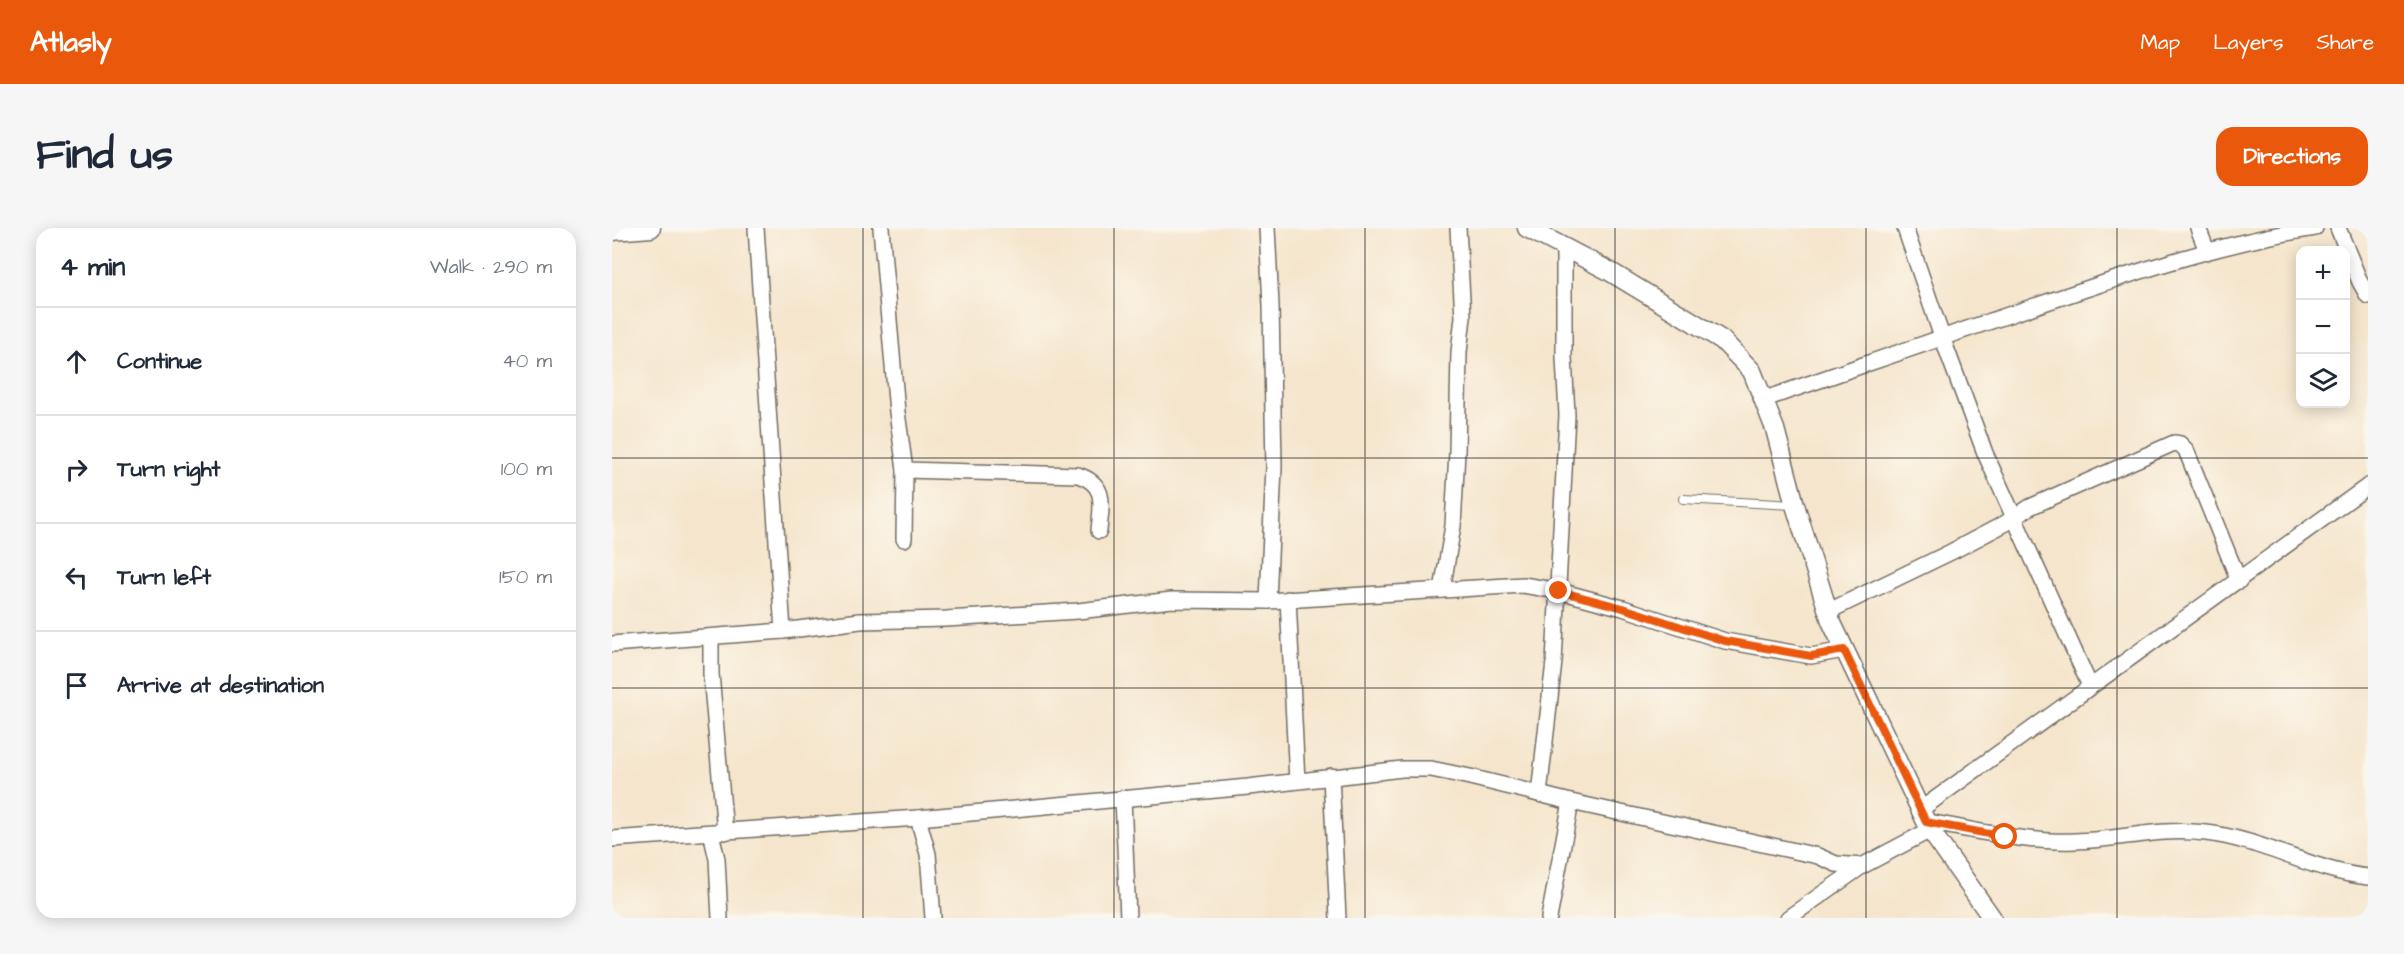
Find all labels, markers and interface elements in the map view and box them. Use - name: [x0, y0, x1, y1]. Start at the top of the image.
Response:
- text: Atlasly: [30, 23, 112, 62]
- text: Map: [2140, 28, 2180, 57]
- text: Layers: [2213, 28, 2283, 57]
- text: Share: [2316, 28, 2374, 57]
- text: Find us: [36, 127, 173, 185]
- button: Directions: [2216, 127, 2368, 186]
- map controls: [2296, 246, 2350, 408]
- button: +: [2296, 246, 2350, 300]
- text: 4 min: [60, 249, 125, 285]
- text: Walk · 290 m: [430, 253, 552, 281]
- button: −: [2296, 300, 2350, 354]
- icon: ahead: [60, 345, 93, 378]
- text: Continue: [117, 346, 202, 377]
- text: 40 m: [502, 347, 552, 375]
- button: layers: [2296, 354, 2350, 408]
- icon: right: [60, 453, 93, 486]
- text: Turn right: [117, 454, 220, 485]
- text: 100 m: [501, 455, 552, 483]
- icon: left: [60, 561, 93, 594]
- text: Turn left: [117, 562, 211, 593]
- text: 150 m: [499, 563, 552, 591]
- route end: [1545, 577, 1571, 603]
- icon: arrive: [60, 669, 93, 702]
- text: Arrive at destination: [117, 670, 324, 701]
- route start: [1991, 823, 2017, 849]

